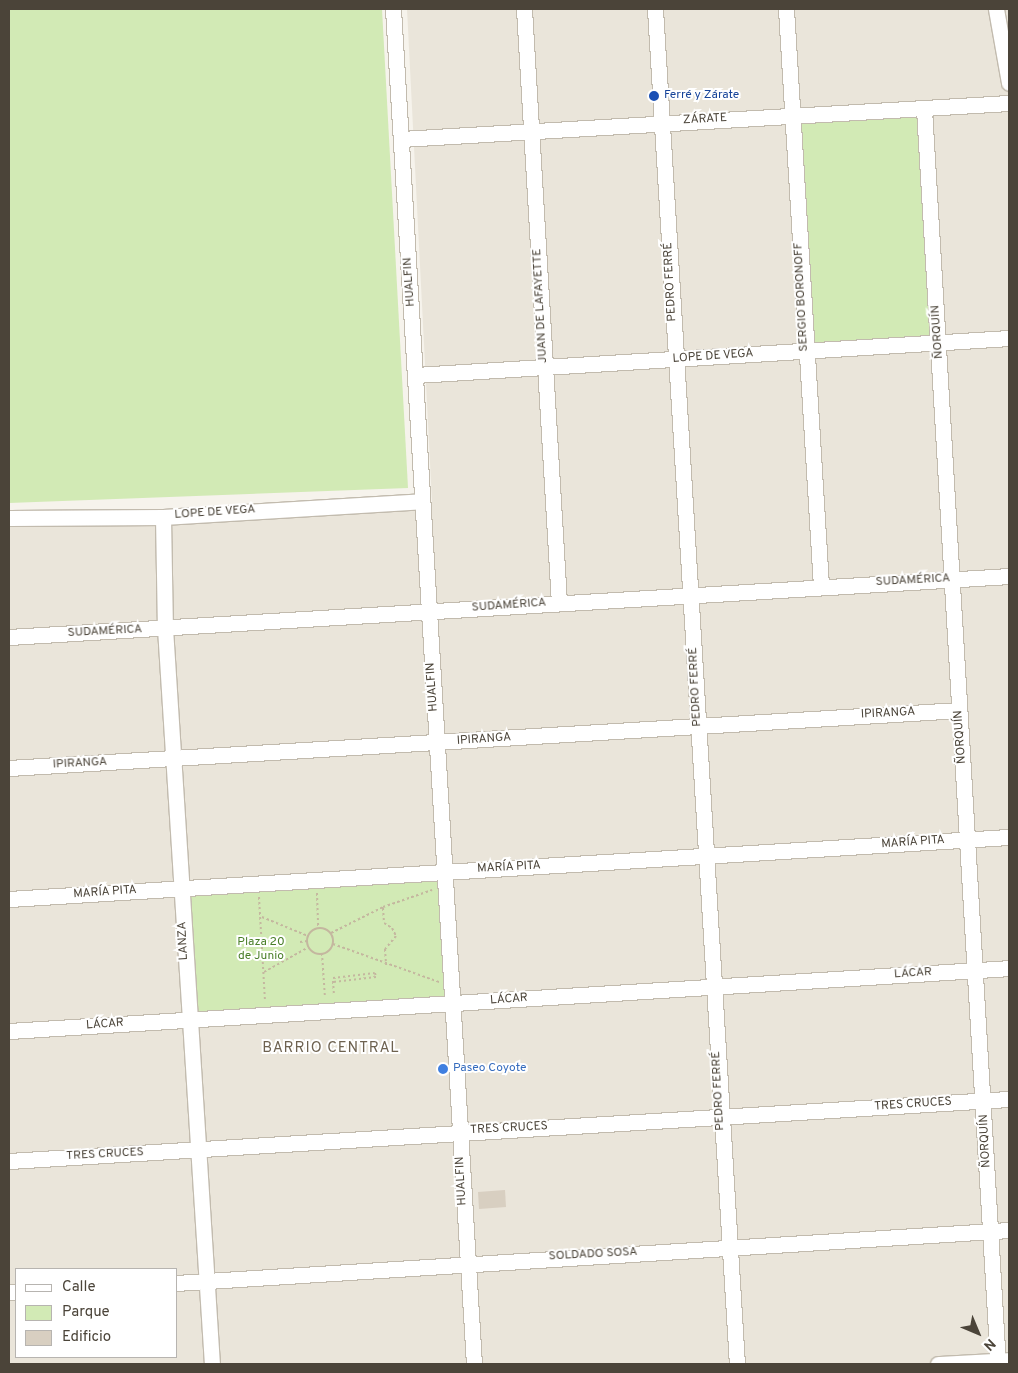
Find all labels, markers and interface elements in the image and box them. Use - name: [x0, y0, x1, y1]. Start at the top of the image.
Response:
- place label: Ferré y Zárate: [664, 89, 739, 103]
- marker: Ferré y Zárate: [648, 90, 660, 102]
- street label: ZÁRATE: [683, 112, 727, 128]
- street label: PEDRO FERRÉ: [662, 242, 680, 322]
- street label: SERGIO BORONOFF: [792, 242, 812, 352]
- street label: JUAN DE LAFAYETTE: [531, 248, 551, 364]
- street label: HUALFIN: [401, 257, 419, 307]
- street label: ÑORQUÍN: [929, 305, 947, 359]
- street label: LOPE DE VEGA: [672, 347, 754, 367]
- street label: LOPE DE VEGA: [174, 503, 256, 523]
- street label: SUDAMÉRICA: [875, 572, 951, 590]
- street label: SUDAMÉRICA: [471, 596, 547, 616]
- street label: SUDAMÉRICA: [67, 623, 143, 641]
- street label: PEDRO FERRÉ: [687, 647, 705, 727]
- street label: HUALFIN: [424, 662, 442, 712]
- street label: IPIRANGA: [860, 705, 916, 723]
- street label: ÑORQUÍN: [952, 710, 970, 764]
- street label: IPIRANGA: [456, 731, 512, 749]
- street label: IPIRANGA: [52, 755, 108, 773]
- street label: MARÍA PITA: [881, 834, 945, 852]
- street label: MARÍA PITA: [477, 859, 541, 877]
- street label: MARÍA PITA: [73, 884, 137, 902]
- street label: LANZA: [176, 921, 192, 961]
- park label: Plaza 20 de Junio: [237, 936, 285, 964]
- street label: LÁCAR: [894, 965, 932, 983]
- street label: LÁCAR: [490, 991, 528, 1009]
- street label: LÁCAR: [86, 1016, 124, 1034]
- district label: BARRIO CENTRAL: [261, 1040, 401, 1058]
- street label: PEDRO FERRÉ: [710, 1051, 728, 1131]
- place label: Paseo Coyote: [453, 1062, 527, 1076]
- marker: Paseo Coyote: [437, 1063, 449, 1075]
- street label: TRES CRUCES: [874, 1095, 952, 1115]
- street label: ÑORQUÍN: [977, 1114, 995, 1168]
- street label: TRES CRUCES: [470, 1120, 548, 1138]
- street label: TRES CRUCES: [66, 1146, 144, 1164]
- street label: HUALFIN: [454, 1156, 470, 1206]
- street label: SOLDADO SOSA: [548, 1245, 638, 1265]
- legend: [15, 1268, 178, 1358]
- text: Calle: [62, 1278, 96, 1297]
- text: Parque: [62, 1303, 110, 1322]
- north arrow: [953, 1308, 1003, 1358]
- text: Edificio: [62, 1328, 111, 1347]
- text: N: [979, 1334, 999, 1354]

